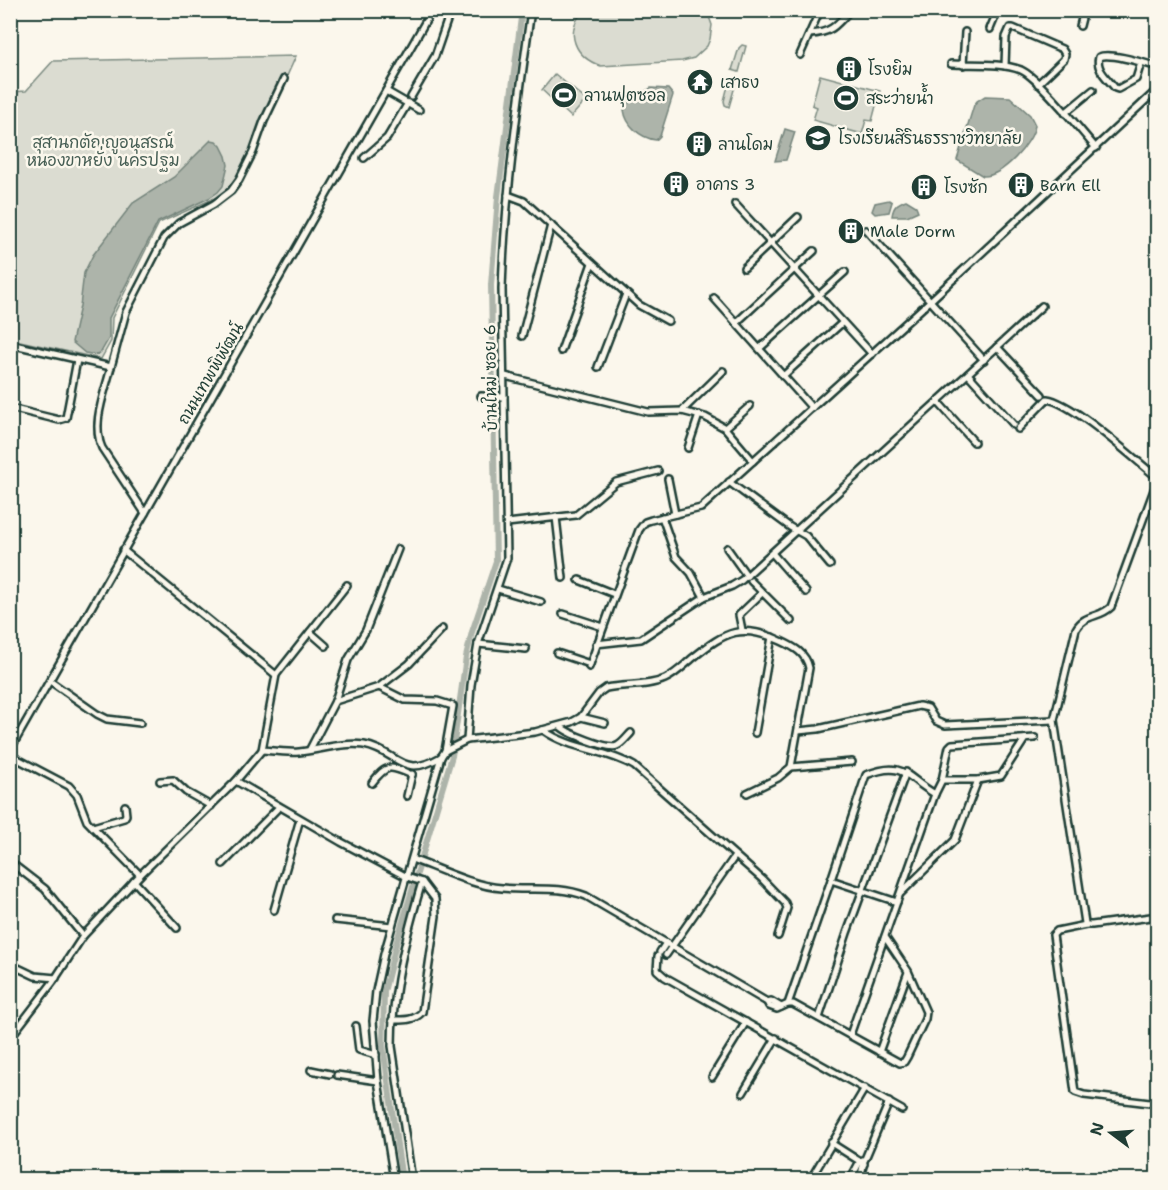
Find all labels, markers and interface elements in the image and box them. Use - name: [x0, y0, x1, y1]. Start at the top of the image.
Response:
- building icon: โรงยิม: [834, 54, 864, 84]
- place label: โรงยิม: [868, 58, 913, 80]
- temple icon: เสาธง: [685, 67, 715, 97]
- place label: เสาธง: [720, 72, 759, 93]
- sports icon: ลานฟุตซอล: [549, 80, 579, 110]
- sports icon: สระว่ายน้ำ: [831, 83, 861, 113]
- place label: สระว่ายน้ำ: [866, 83, 934, 109]
- place label: ลานฟุตซอล: [584, 85, 666, 108]
- school or university icon: โรงเรียนสิรินธรราชวิทยาลัย: [803, 123, 833, 153]
- place label: โรงเรียนสิรินธรราชวิทยาลัย: [838, 127, 1022, 149]
- building icon: ลานโดม: [684, 129, 714, 159]
- park label: สุสานกตัญญูอนุสรณ์ หนองขาหยั่ง นครปฐม: [26, 131, 180, 172]
- place label: ลานโดม: [718, 133, 773, 155]
- building icon: อาคาร 3: [661, 169, 691, 199]
- building icon: Barn Ell: [1006, 170, 1036, 200]
- building icon: โรงซัก: [909, 172, 939, 202]
- place label: อาคาร 3: [696, 174, 755, 195]
- place label: Barn Ell: [1040, 175, 1101, 196]
- place label: โรงซัก: [944, 176, 988, 198]
- building icon: Male Dorm: [836, 216, 866, 246]
- place label: Male Dorm: [870, 221, 955, 242]
- street label: ถนนเทพพิพัฒน์: [172, 318, 248, 428]
- street label: บ้านใหม่ ซอย 6: [478, 324, 502, 432]
- north arrow: [1081, 1103, 1141, 1163]
- text: N: [1085, 1120, 1109, 1138]

